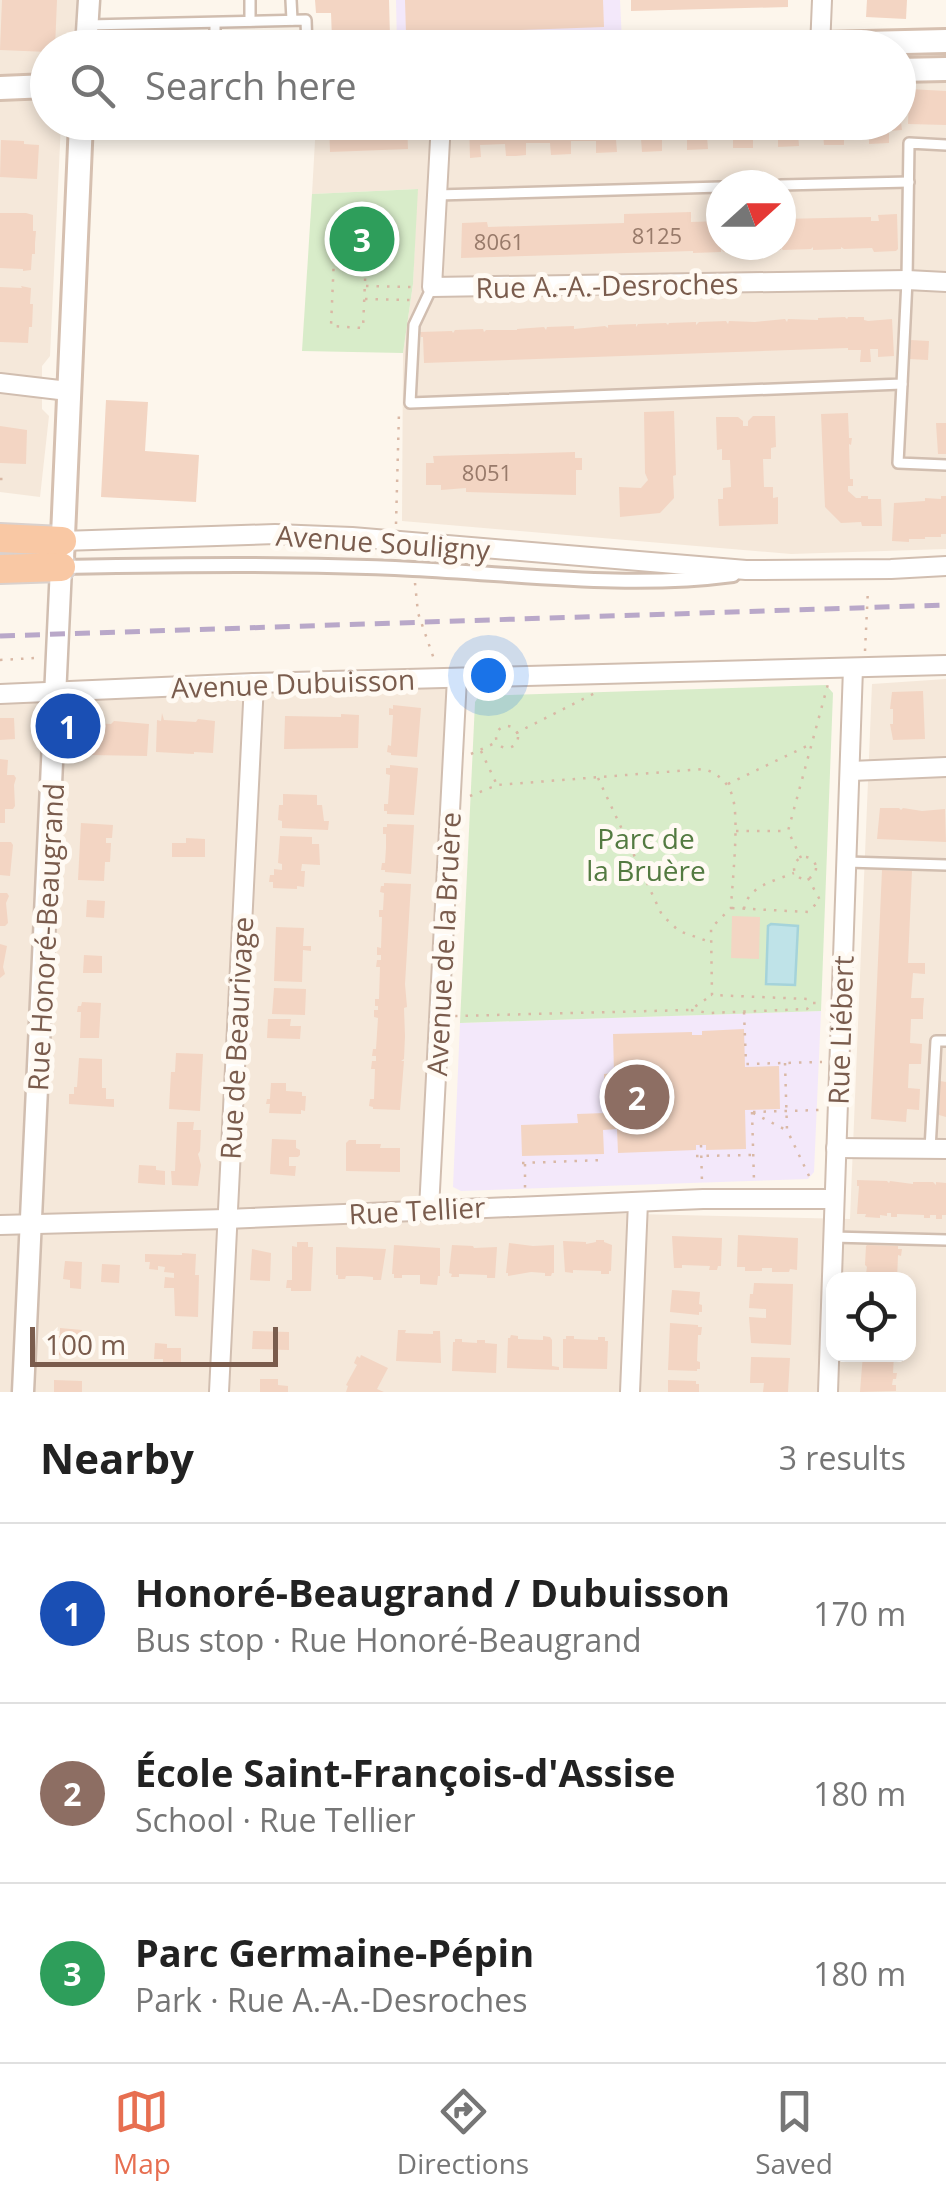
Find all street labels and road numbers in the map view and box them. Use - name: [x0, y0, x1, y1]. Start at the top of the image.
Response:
- street label: Rue A.-A.-Desroches: [475, 264, 739, 306]
- street label: Avenue Souligny: [275, 516, 492, 569]
- street label: Avenue Dubuisson: [170, 660, 416, 706]
- street label: Rue Honoré-Beaugrand: [18, 782, 72, 1092]
- street label: Avenue de la Bruère: [417, 811, 469, 1077]
- street label: Rue de Beaurivage: [211, 916, 261, 1160]
- street label: Rue Liébert: [818, 955, 862, 1105]
- street label: Rue Tellier: [348, 1187, 487, 1233]

